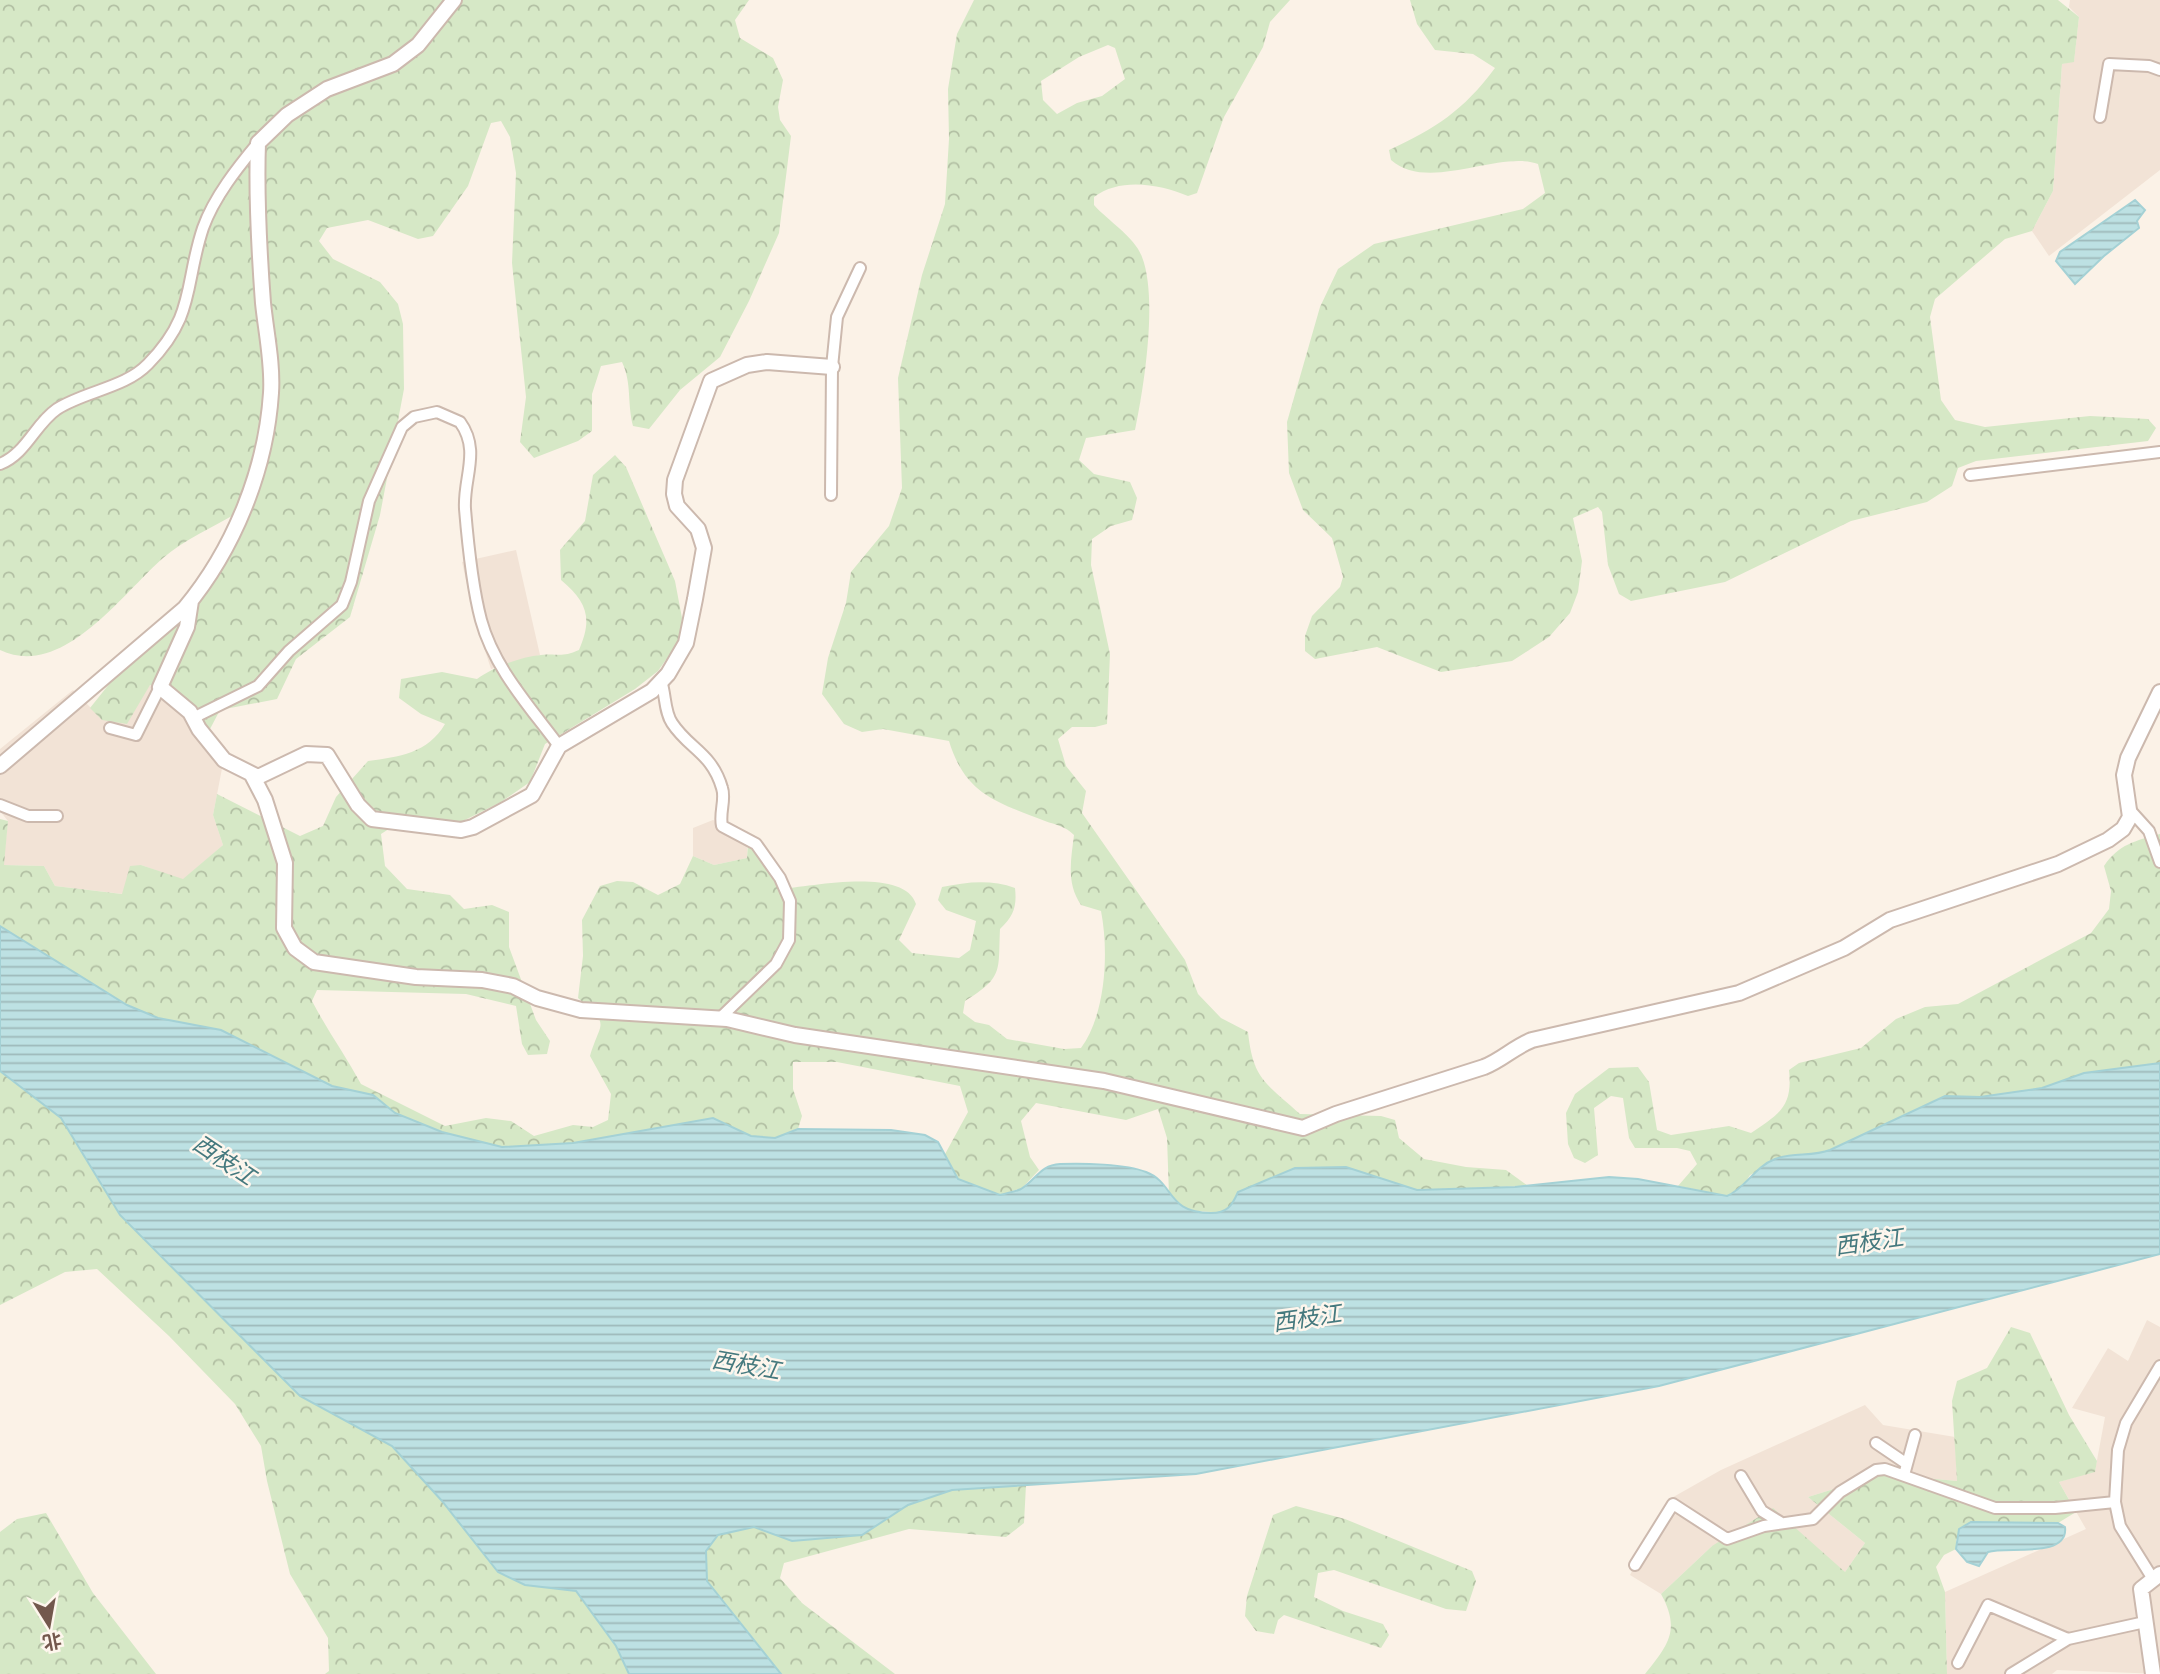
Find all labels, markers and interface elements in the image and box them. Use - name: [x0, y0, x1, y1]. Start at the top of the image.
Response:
- water label: 西枝江: [187, 1127, 265, 1193]
- water label: 西枝江: [1832, 1220, 1908, 1262]
- water label: 西枝江: [1270, 1296, 1346, 1338]
- water label: 西枝江: [709, 1342, 786, 1386]
- north arrow: [14, 1590, 84, 1660]
- text: 北: [40, 1627, 64, 1656]

